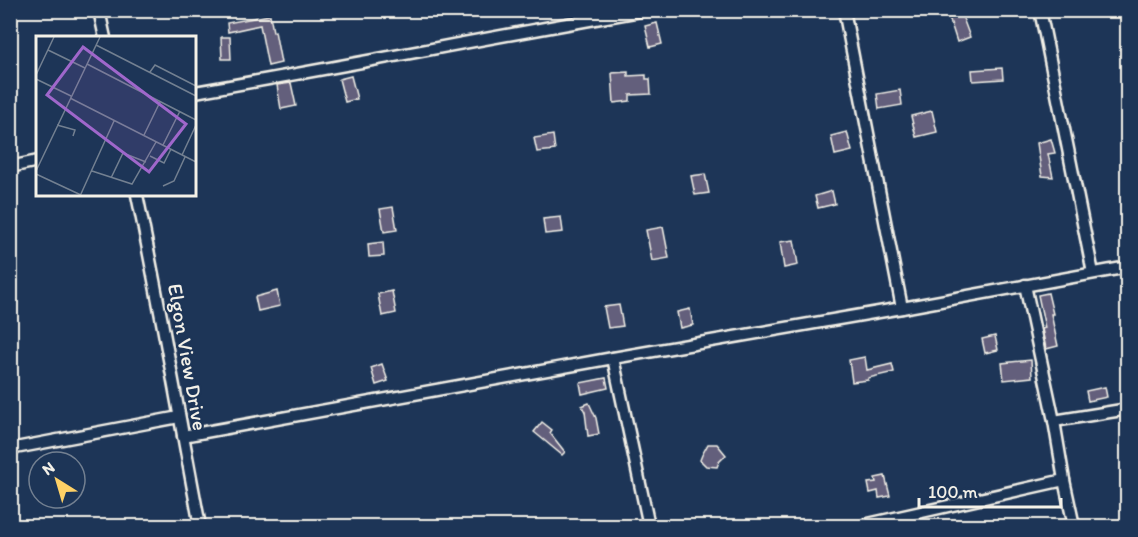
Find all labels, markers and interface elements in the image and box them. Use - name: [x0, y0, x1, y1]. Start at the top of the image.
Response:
- inset map: [36, 36, 196, 196]
- street label: Elgon View Drive: [163, 282, 213, 432]
- north arrow: [27, 450, 87, 510]
- text: N: [38, 458, 58, 479]
- scale bar: [919, 471, 1062, 509]
- text: 100 m: [928, 481, 978, 503]

